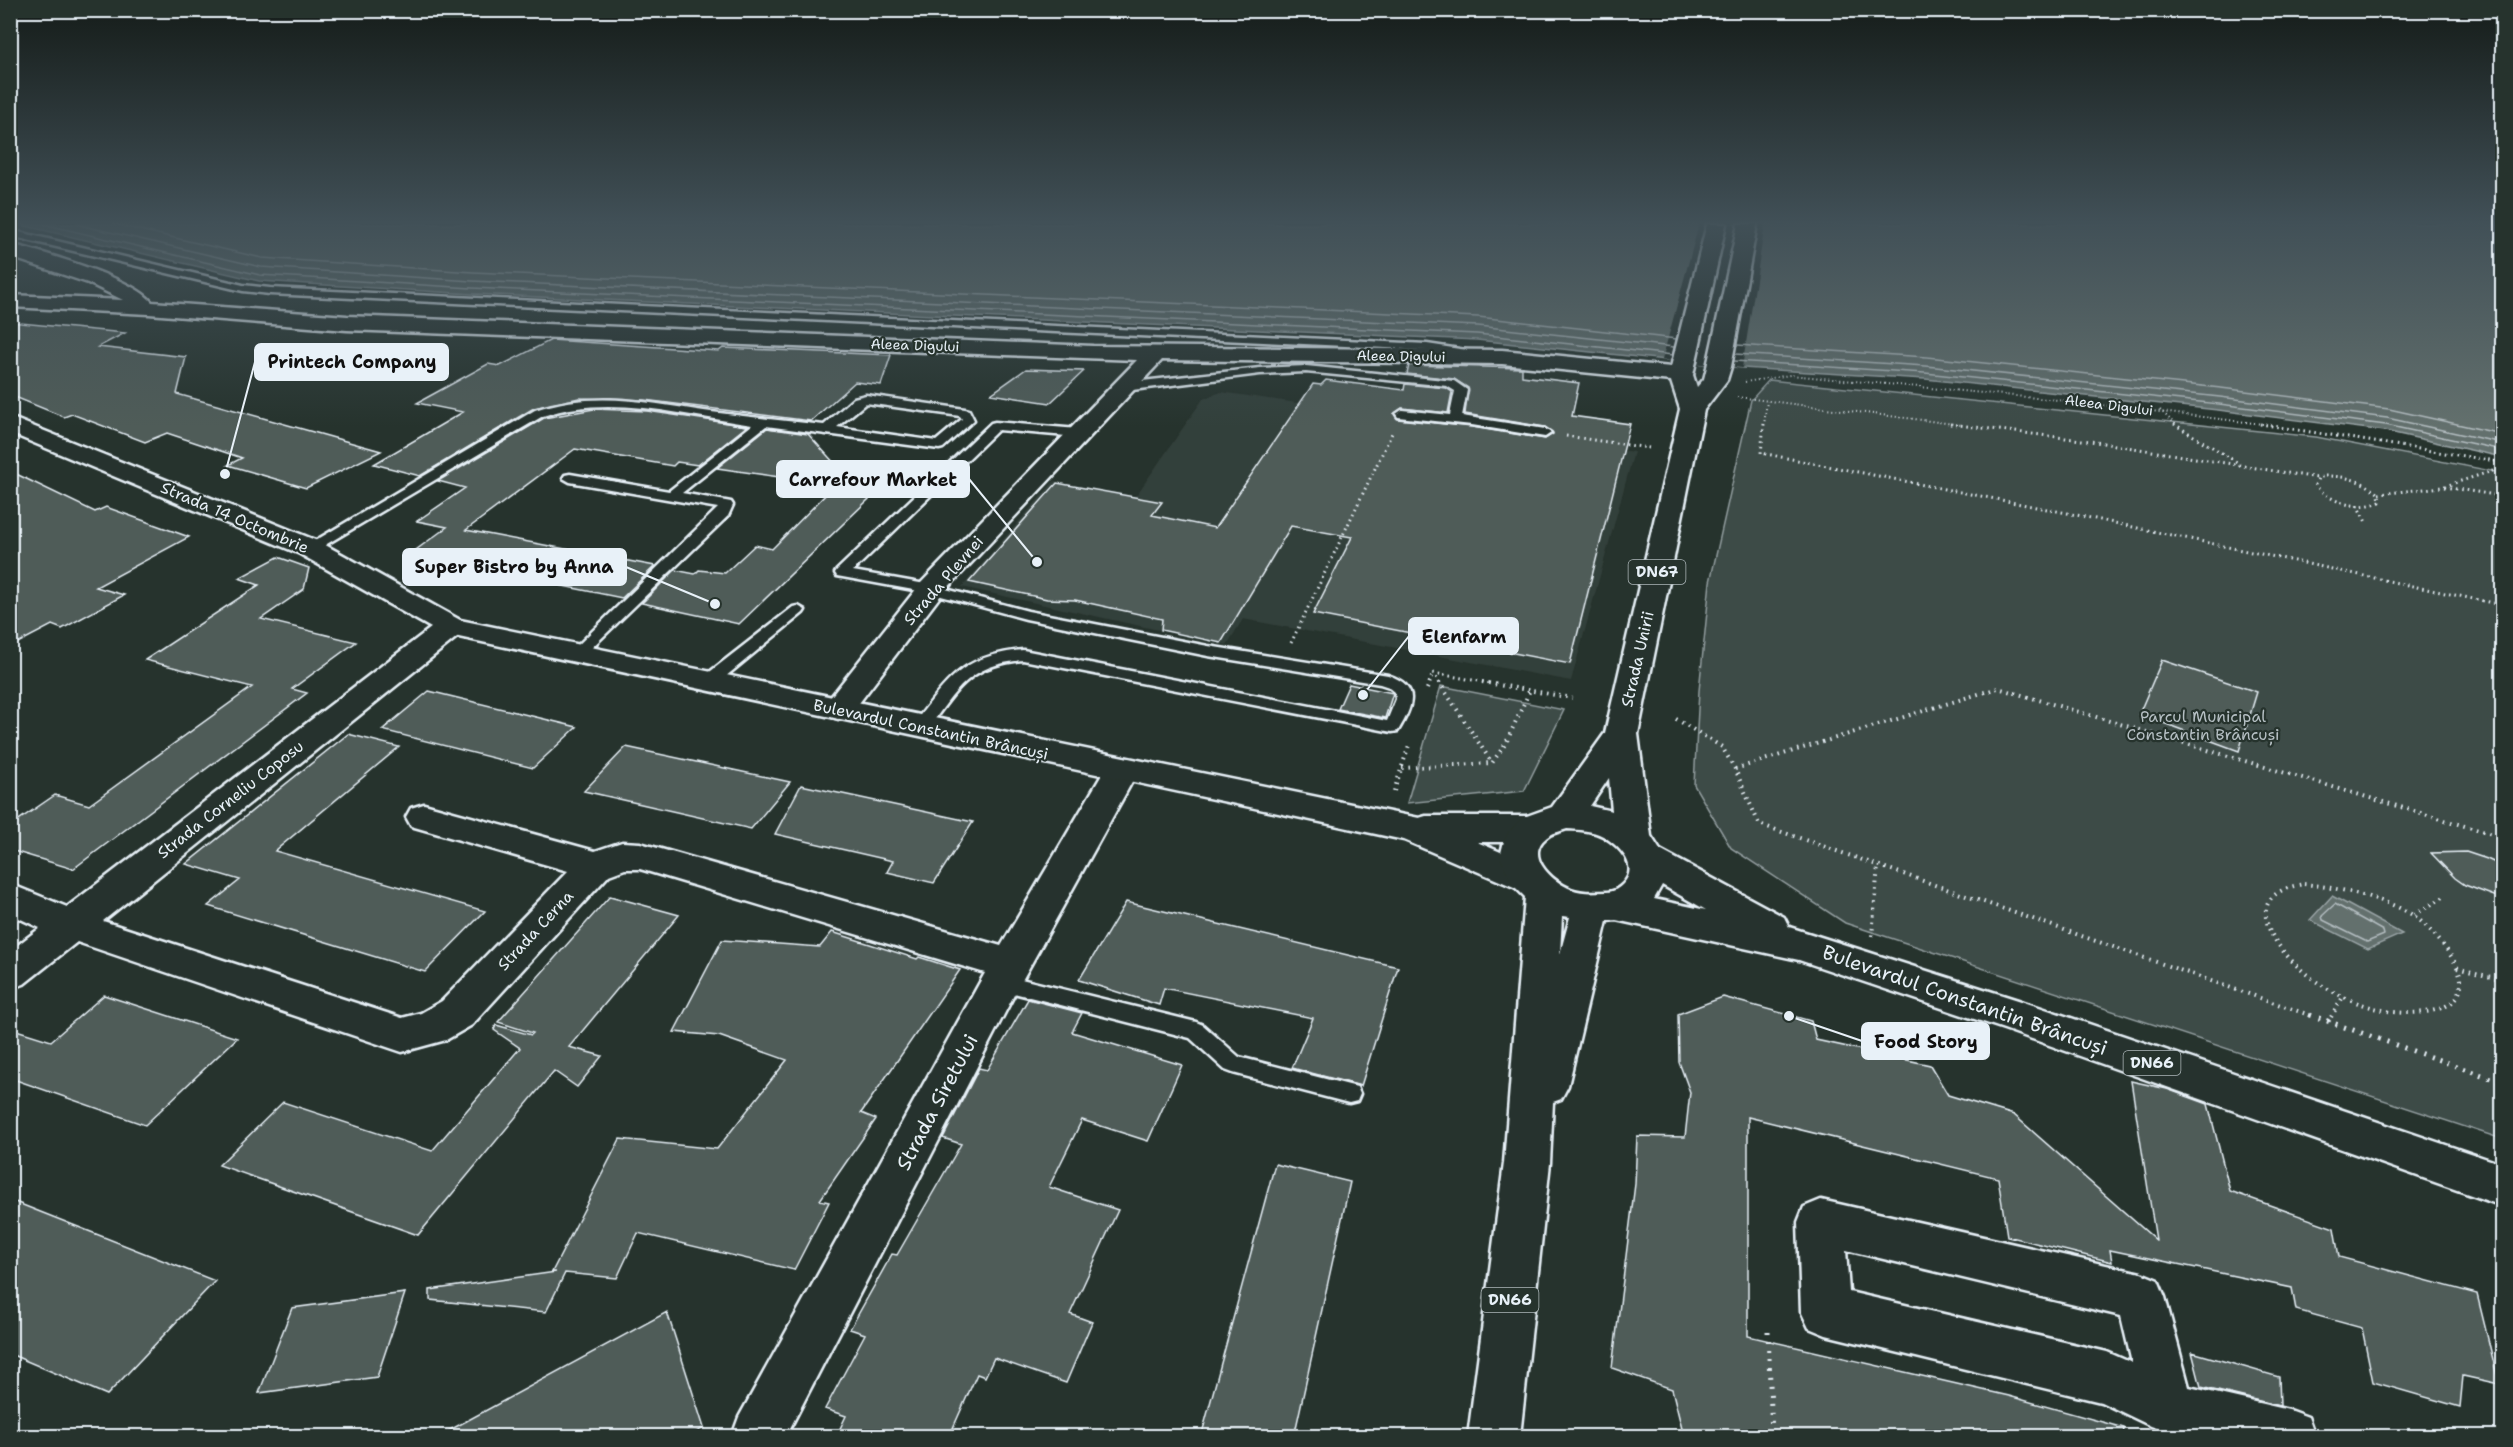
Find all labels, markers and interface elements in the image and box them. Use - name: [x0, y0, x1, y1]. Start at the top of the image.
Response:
- street label: Aleea Digului: [870, 334, 960, 356]
- callout: Printech Company: [255, 344, 448, 380]
- street label: Aleea Digului: [1356, 346, 1446, 366]
- text: Printech Company: [267, 350, 437, 374]
- street label: Aleea Digului: [2064, 391, 2154, 419]
- callout: Carrefour Market: [777, 461, 969, 497]
- text: Carrefour Market: [789, 468, 957, 492]
- street label: Strada 14 Octombrie: [158, 477, 312, 558]
- street label: Strada Plevnei: [899, 531, 988, 629]
- callout: Super Bistro by Anna: [403, 549, 626, 585]
- text: Super Bistro by Anna: [414, 555, 614, 579]
- road number: DN67: [1628, 560, 1686, 584]
- street label: Strada Unirii: [1616, 609, 1659, 709]
- callout: Elenfarm: [1409, 618, 1518, 654]
- text: Elenfarm: [1422, 625, 1507, 649]
- street label: Bulevardul Constantin Brâncuși: [811, 694, 1050, 766]
- park label: Parcul Municipal Constantin Brâncuși: [2126, 706, 2280, 746]
- street label: Strada Corneliu Coposu: [153, 736, 308, 863]
- street label: Strada Cerna: [493, 886, 578, 975]
- street label: Bulevardul Constantin Brâncuși: [1819, 939, 2111, 1062]
- callout: Food Story: [1862, 1023, 1989, 1059]
- street label: Strada Siretului: [890, 1029, 984, 1175]
- text: Food Story: [1874, 1030, 1978, 1054]
- road number: DN66: [2124, 1051, 2180, 1075]
- road number: DN66: [1482, 1288, 1538, 1312]

